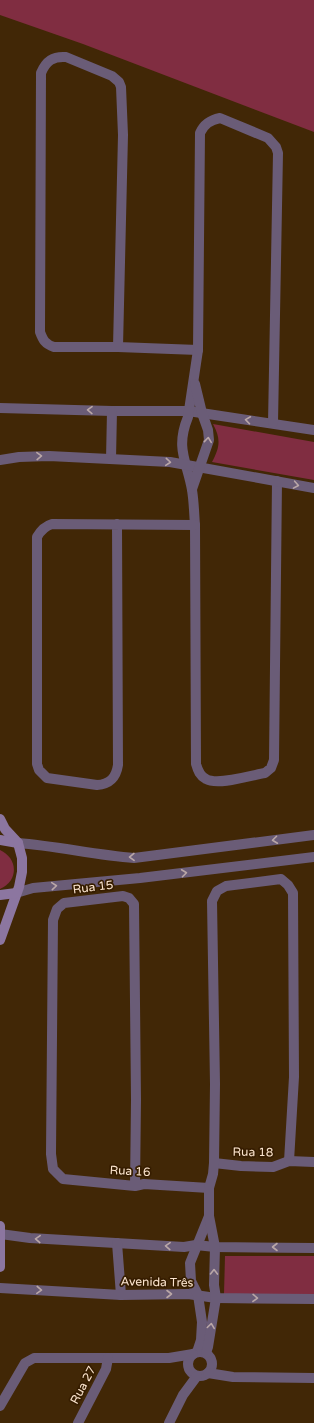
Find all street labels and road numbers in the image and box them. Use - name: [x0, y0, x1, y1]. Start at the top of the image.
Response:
- street label: Rua 15: [72, 878, 114, 896]
- street label: Rua 18: [232, 1145, 274, 1159]
- street label: Rua 16: [109, 1163, 151, 1179]
- street label: Avenida Três: [120, 1274, 194, 1290]
- street label: Rua 27: [67, 1364, 99, 1406]

